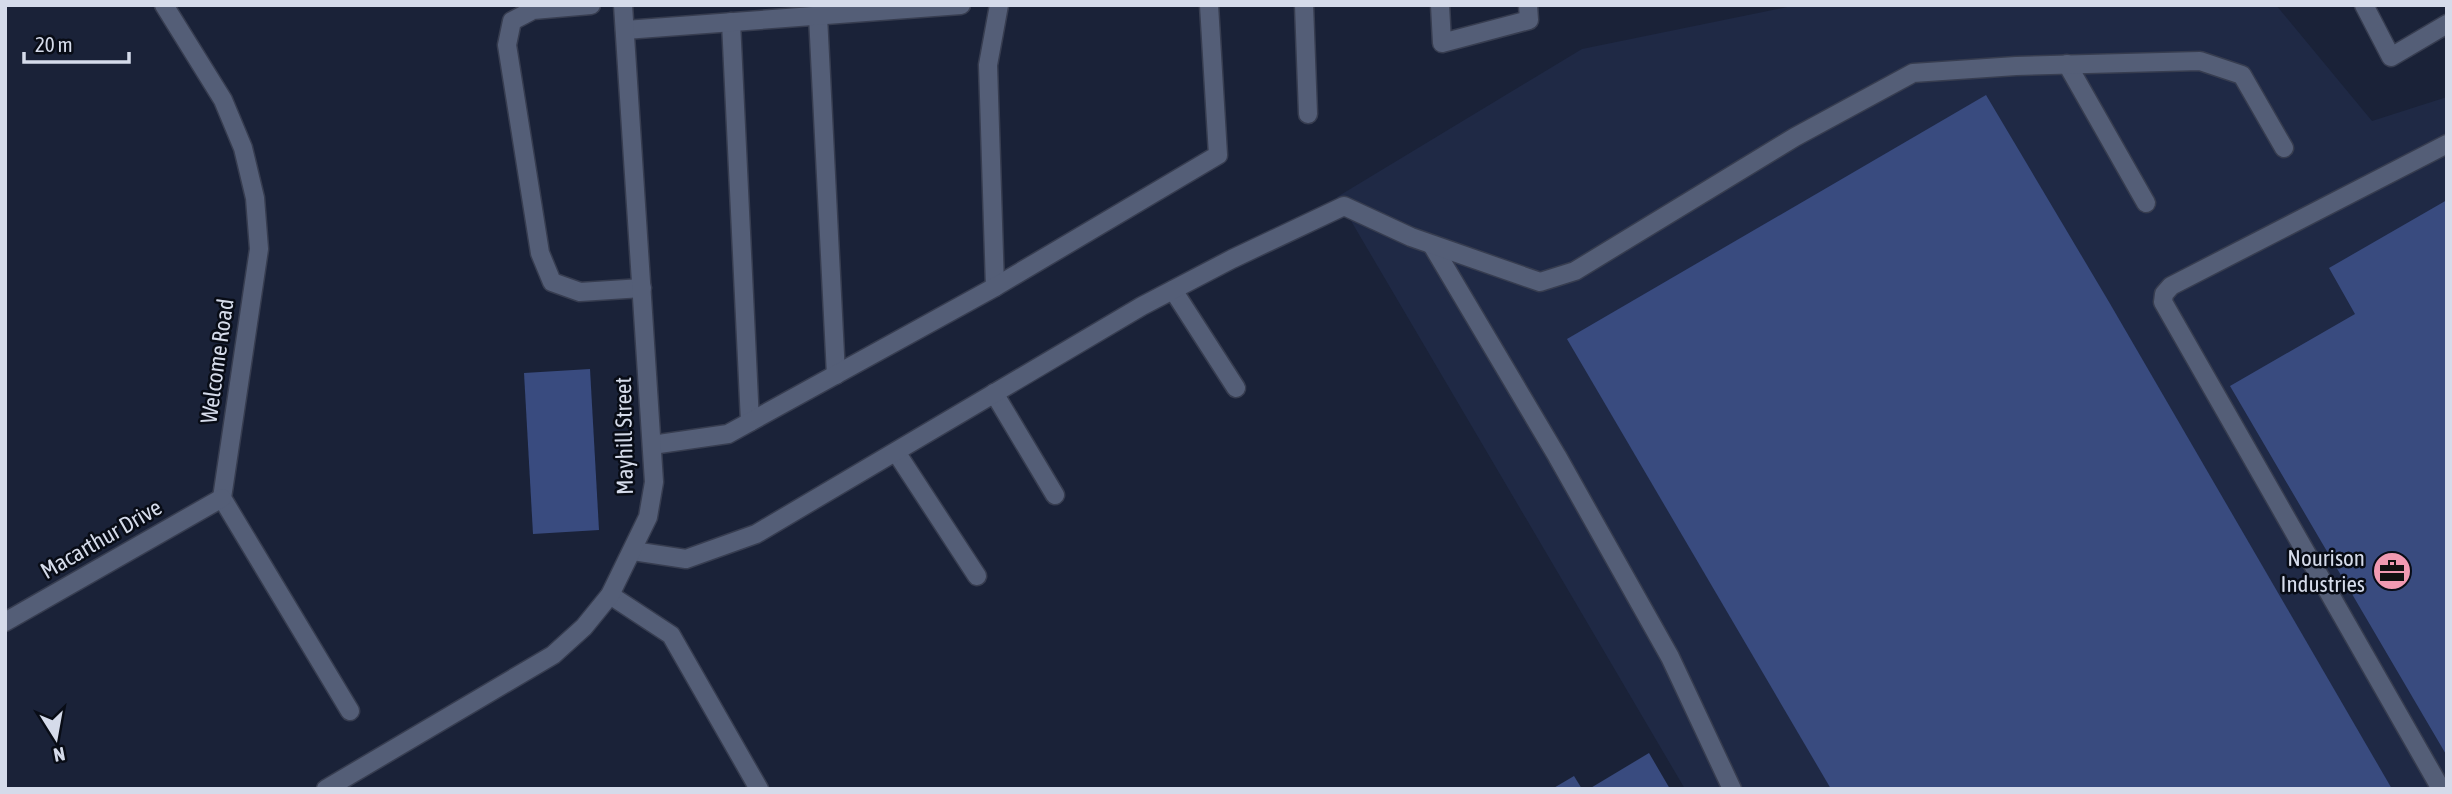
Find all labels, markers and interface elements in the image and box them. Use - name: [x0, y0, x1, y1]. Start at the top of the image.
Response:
- scale bar: [24, 21, 130, 65]
- text: 20 m: [35, 32, 73, 56]
- street label: Welcome Road: [195, 297, 239, 425]
- street label: Mayhill Street: [610, 377, 638, 495]
- street label: Macarthur Drive: [36, 494, 166, 584]
- place label: Nourison Industries: [2281, 545, 2365, 597]
- office icon: Nourison Industries: [2371, 550, 2413, 592]
- north arrow: [21, 703, 91, 773]
- text: N: [52, 743, 67, 767]

